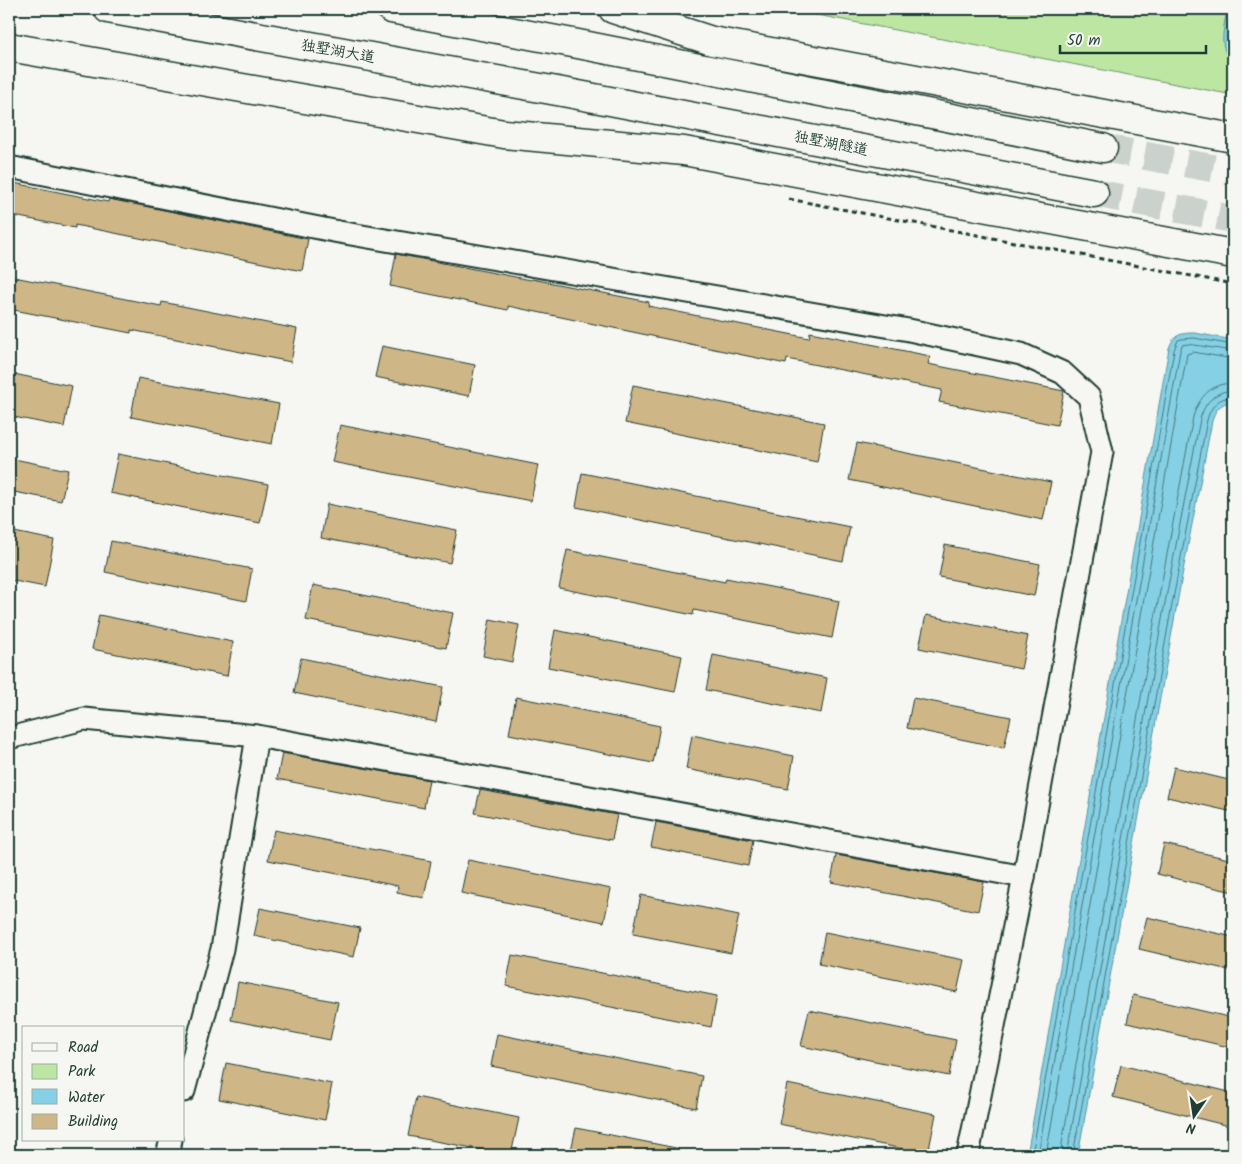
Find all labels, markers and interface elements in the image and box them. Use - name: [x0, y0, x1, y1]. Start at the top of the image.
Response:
- scale bar: [1060, 22, 1206, 54]
- text: 50 m: [1067, 29, 1101, 53]
- street label: 独墅湖大道: [299, 34, 377, 70]
- street label: 独墅湖隧道: [792, 125, 870, 163]
- legend: [22, 1026, 185, 1142]
- text: Road: [68, 1036, 99, 1060]
- text: Park: [68, 1060, 96, 1084]
- text: Water: [68, 1086, 105, 1110]
- north arrow: [1170, 1092, 1220, 1142]
- text: Building: [68, 1110, 118, 1134]
- text: N: [1184, 1116, 1198, 1139]

